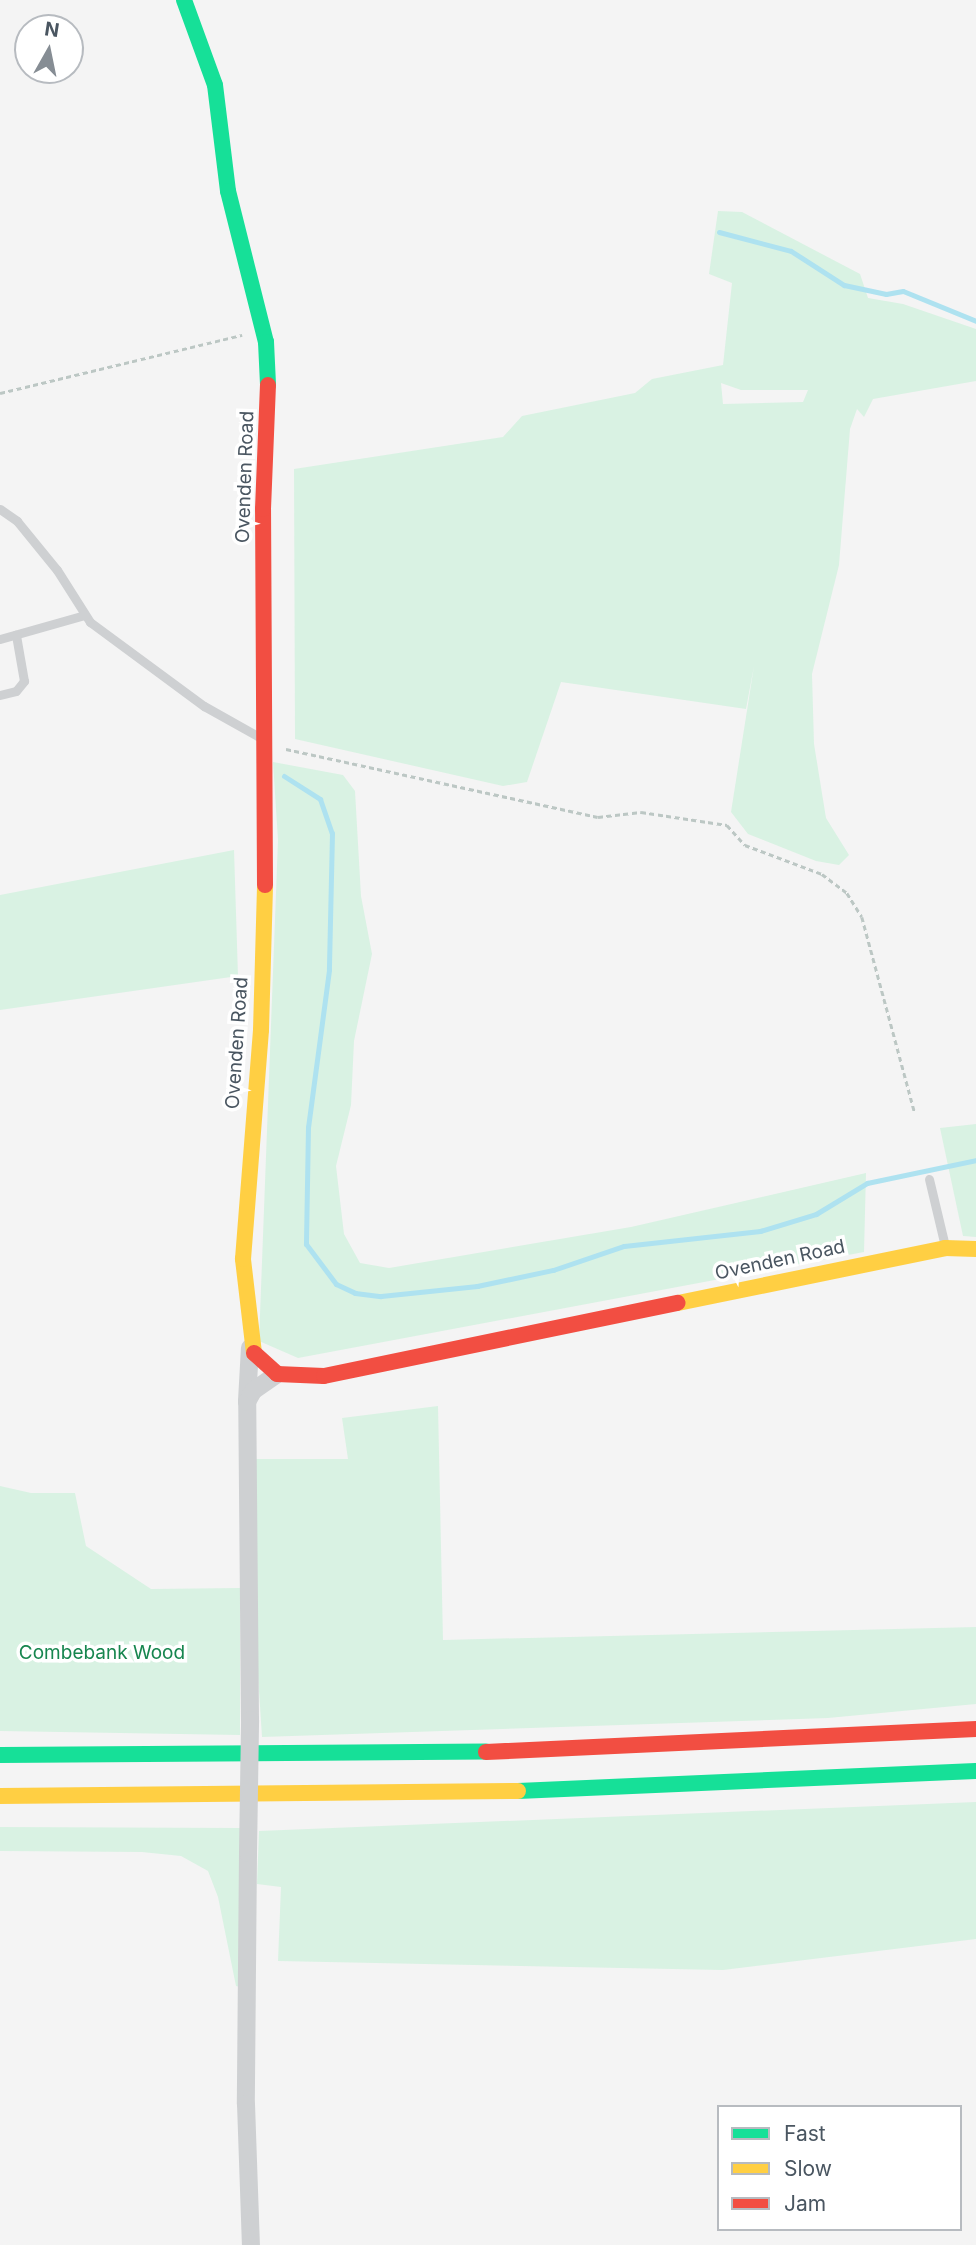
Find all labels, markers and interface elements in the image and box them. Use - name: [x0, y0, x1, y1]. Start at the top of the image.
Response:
- north arrow: [14, 14, 84, 84]
- text: N: [43, 17, 61, 42]
- street label: Ovenden Road: [231, 411, 259, 543]
- street label: Ovenden Road: [221, 976, 253, 1110]
- street label: Ovenden Road: [713, 1235, 847, 1285]
- park label: Combebank Wood: [19, 1642, 185, 1664]
- legend: [717, 2105, 962, 2231]
- text: Fast: [784, 2121, 826, 2146]
- text: Slow: [784, 2156, 832, 2181]
- text: Jam: [784, 2191, 826, 2216]

